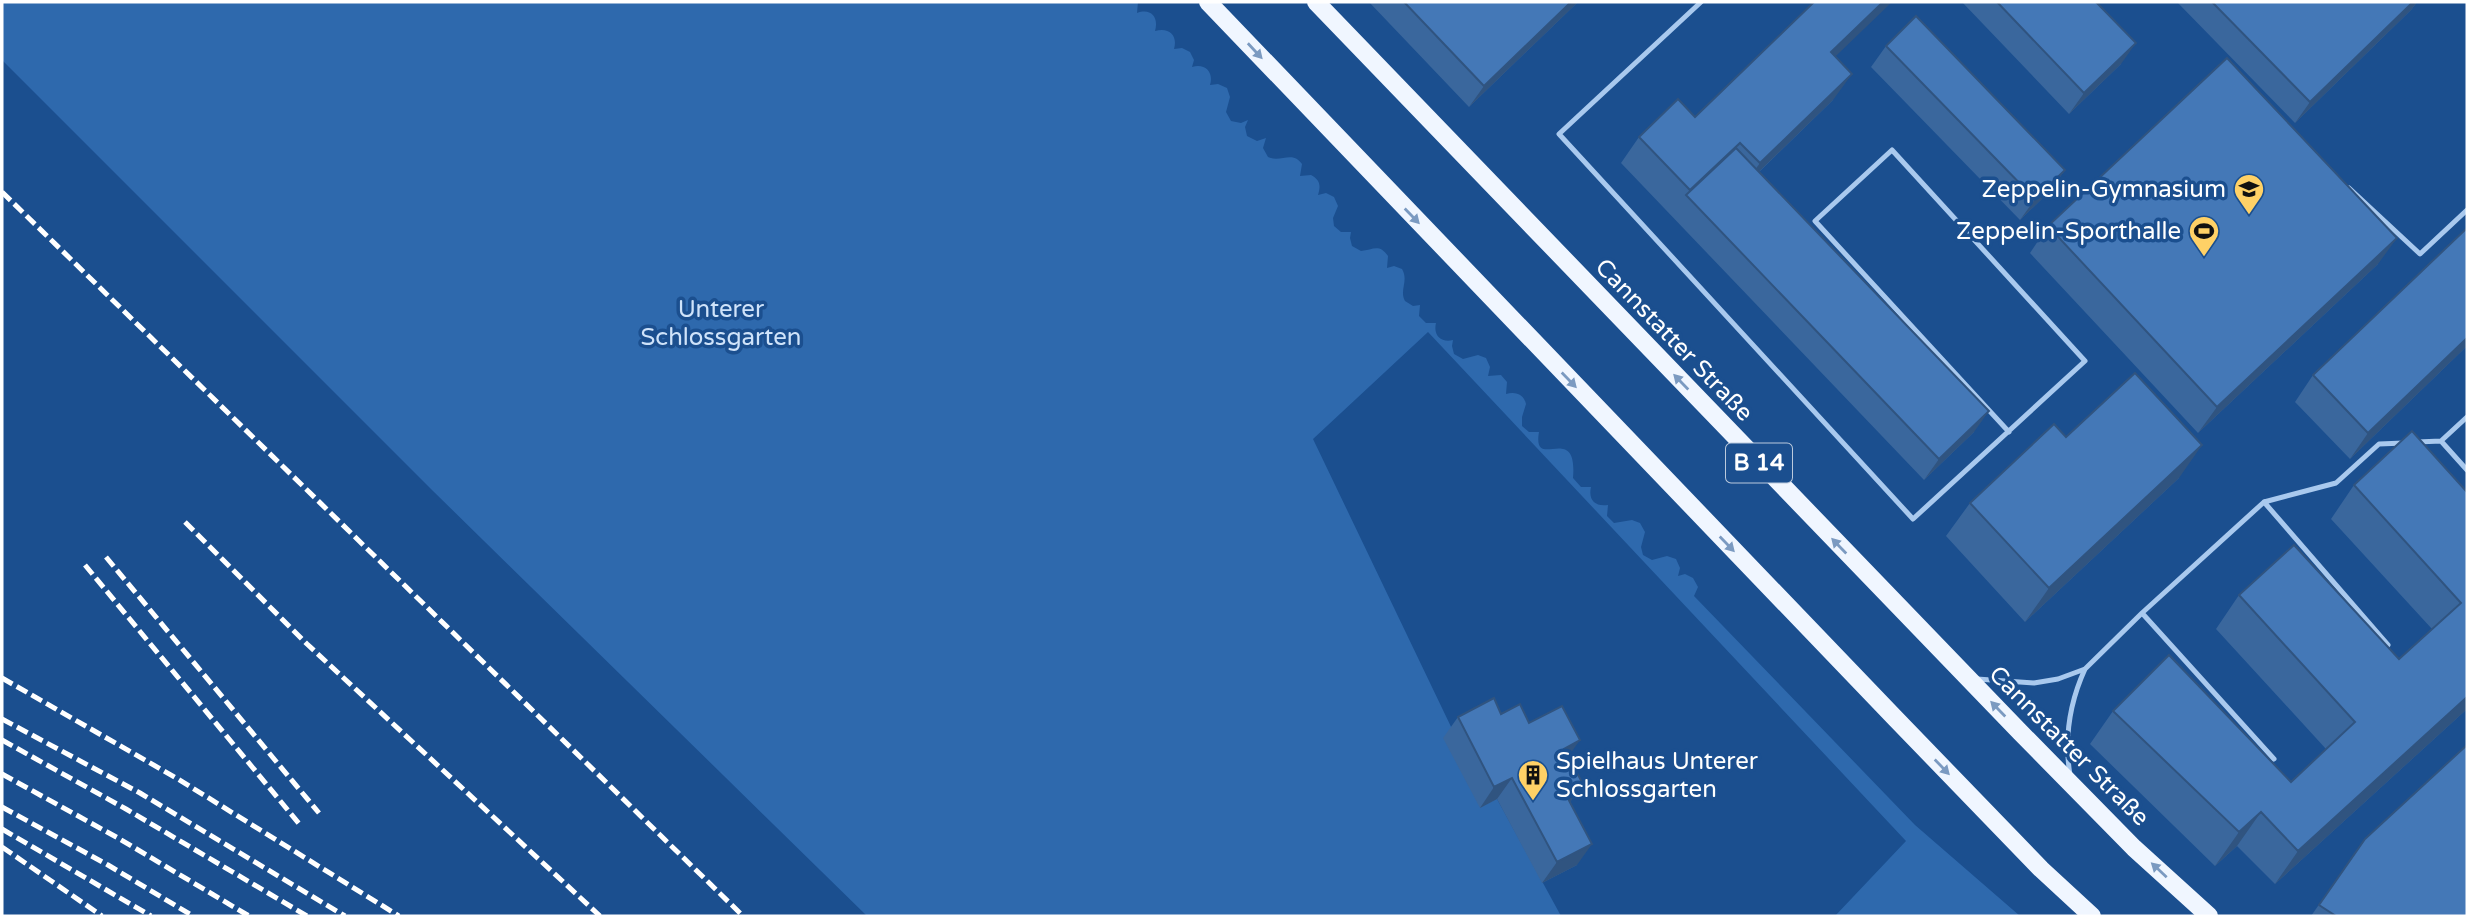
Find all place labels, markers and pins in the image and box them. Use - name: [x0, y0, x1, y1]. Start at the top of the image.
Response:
- school or university icon: Zeppelin-Gymnasium: [2232, 172, 2266, 216]
- place label: Zeppelin-Gymnasium: [1982, 175, 2226, 204]
- sports icon: Zeppelin-Sporthalle: [2187, 214, 2221, 258]
- place label: Zeppelin-Sporthalle: [1956, 217, 2181, 246]
- place label: Spielhaus Unterer Schlossgarten: [1556, 747, 1759, 804]
- building icon: Spielhaus Unterer Schlossgarten: [1516, 758, 1550, 802]

